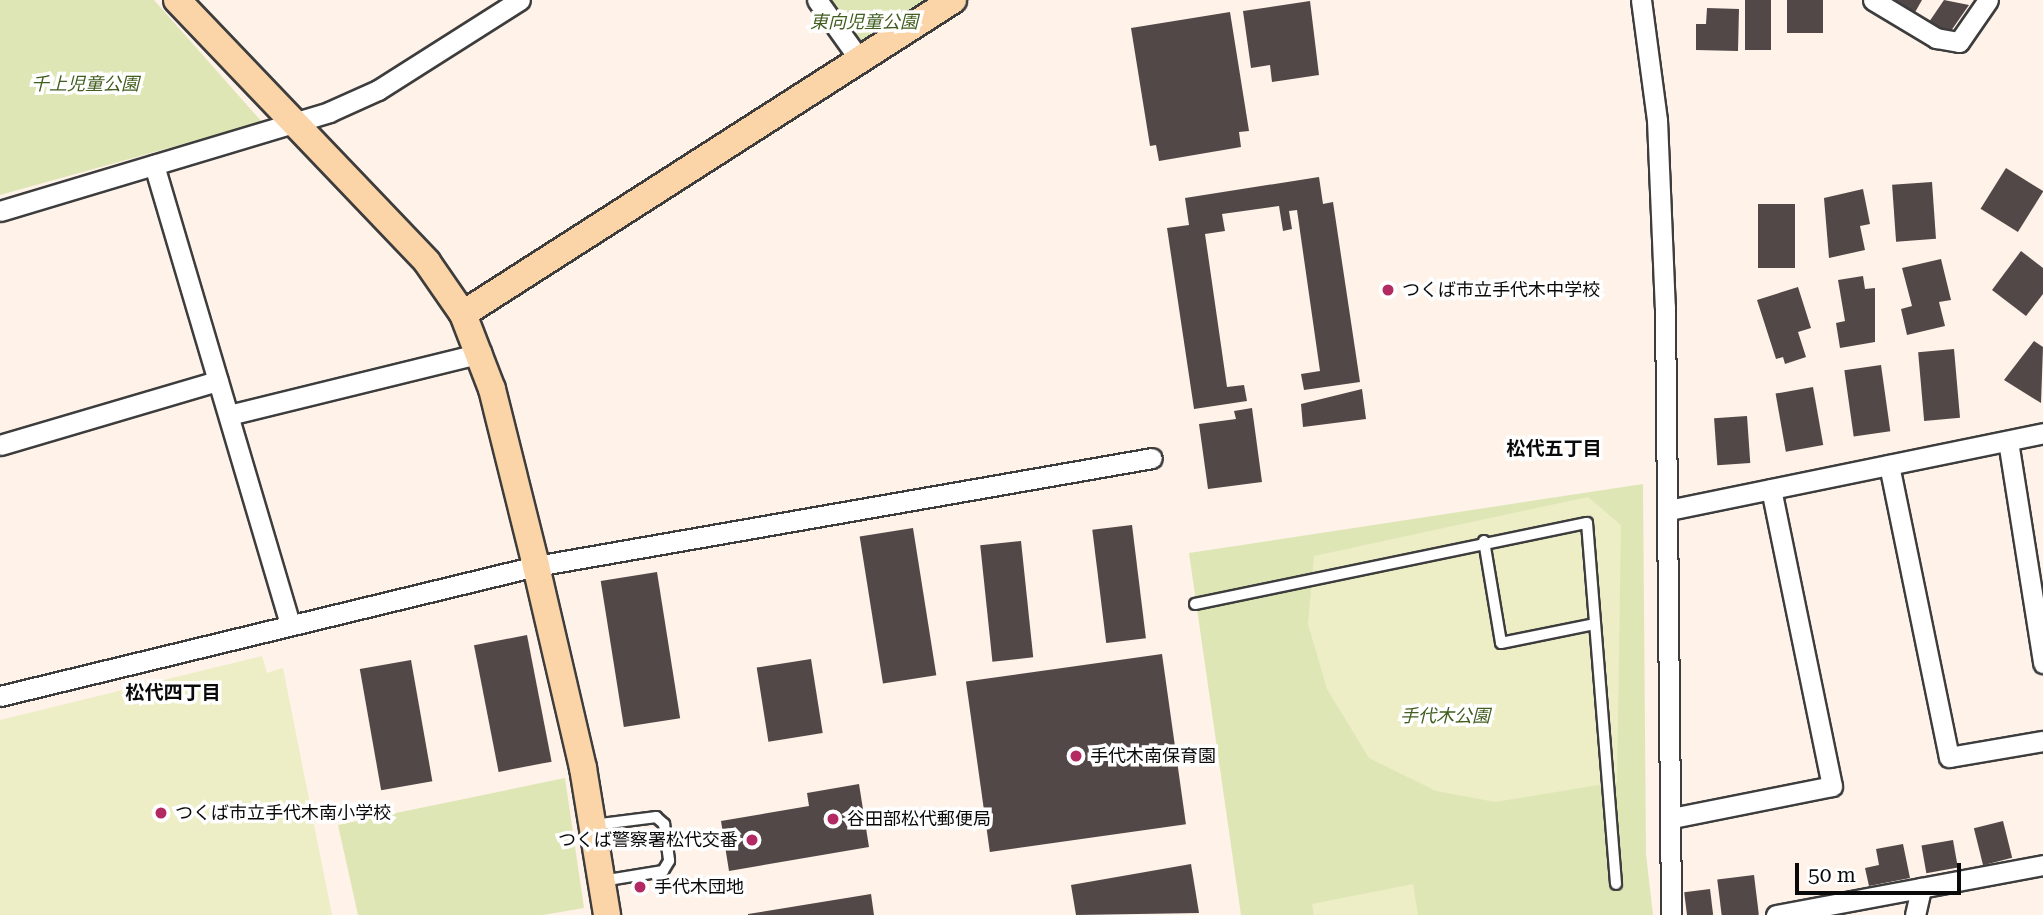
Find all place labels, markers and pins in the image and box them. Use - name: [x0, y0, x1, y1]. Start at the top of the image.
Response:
- place label: つくば市立手代木中学校: [1402, 279, 1600, 301]
- marker: つくば市立手代木中学校: [1380, 282, 1396, 298]
- place label: 手代木南保育園: [1090, 745, 1216, 767]
- marker: 手代木南保育園: [1068, 748, 1084, 764]
- place label: つくば市立手代木南小学校: [175, 802, 391, 824]
- marker: つくば市立手代木南小学校: [153, 805, 169, 821]
- place label: 谷田部松代郵便局: [847, 808, 991, 830]
- marker: 谷田部松代郵便局: [825, 811, 841, 827]
- place label: つくば警察署松代交番: [558, 829, 738, 851]
- marker: つくば警察署松代交番: [744, 832, 760, 848]
- place label: 手代木団地: [654, 876, 744, 898]
- marker: 手代木団地: [632, 879, 648, 895]

